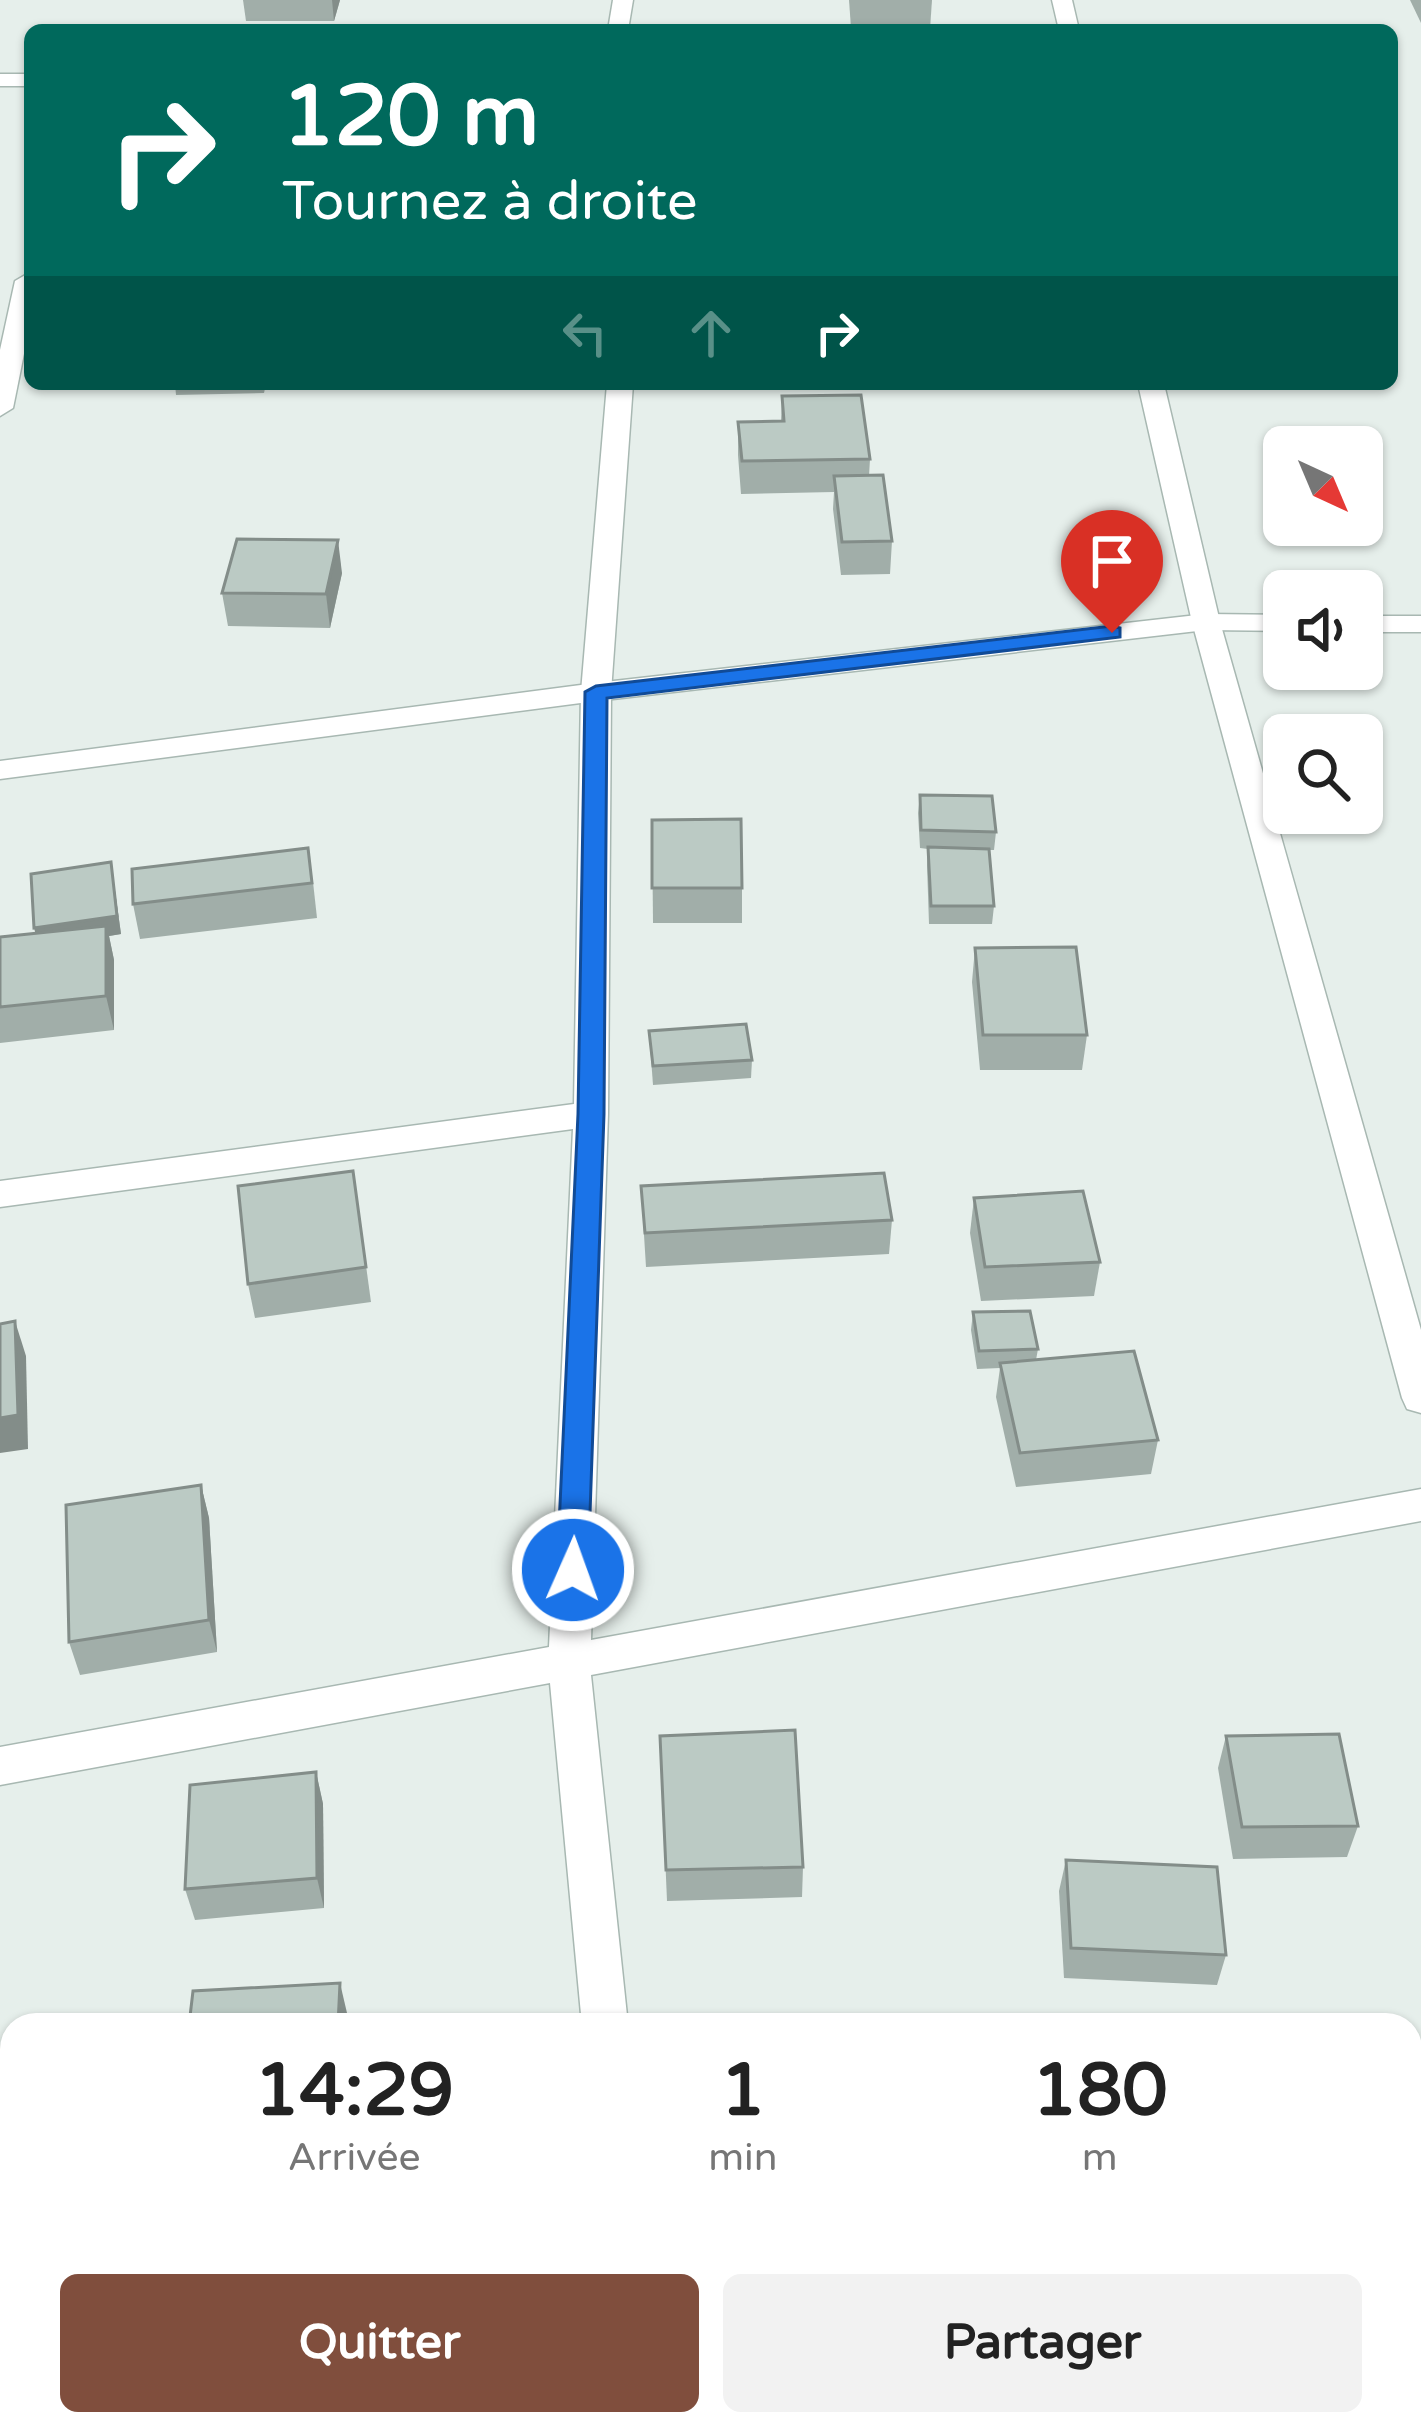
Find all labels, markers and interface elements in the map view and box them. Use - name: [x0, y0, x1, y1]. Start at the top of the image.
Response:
- text: 120 m: [282, 67, 539, 168]
- icon: right: [84, 72, 240, 228]
- text: Tournez à droite: [282, 169, 698, 234]
- icon: left: [552, 300, 618, 366]
- icon: ahead: [678, 300, 744, 366]
- icon: right: [804, 300, 870, 366]
- north arrow: [1263, 426, 1383, 546]
- map controls: [1263, 426, 1383, 834]
- pin: [1061, 510, 1163, 633]
- icon: arrive: [1079, 528, 1145, 594]
- button: sound: [1263, 570, 1383, 690]
- button: search: [1263, 714, 1383, 834]
- position arrow: [510, 1507, 636, 1633]
- text: 14:29: [254, 2048, 454, 2135]
- text: 1: [720, 2048, 766, 2135]
- text: 180: [1032, 2048, 1168, 2135]
- text: Arrivée: [288, 2134, 421, 2181]
- text: min: [708, 2134, 778, 2181]
- text: m: [1082, 2134, 1118, 2181]
- button: Quitter: [60, 2274, 699, 2412]
- button: Partager: [723, 2274, 1362, 2412]

